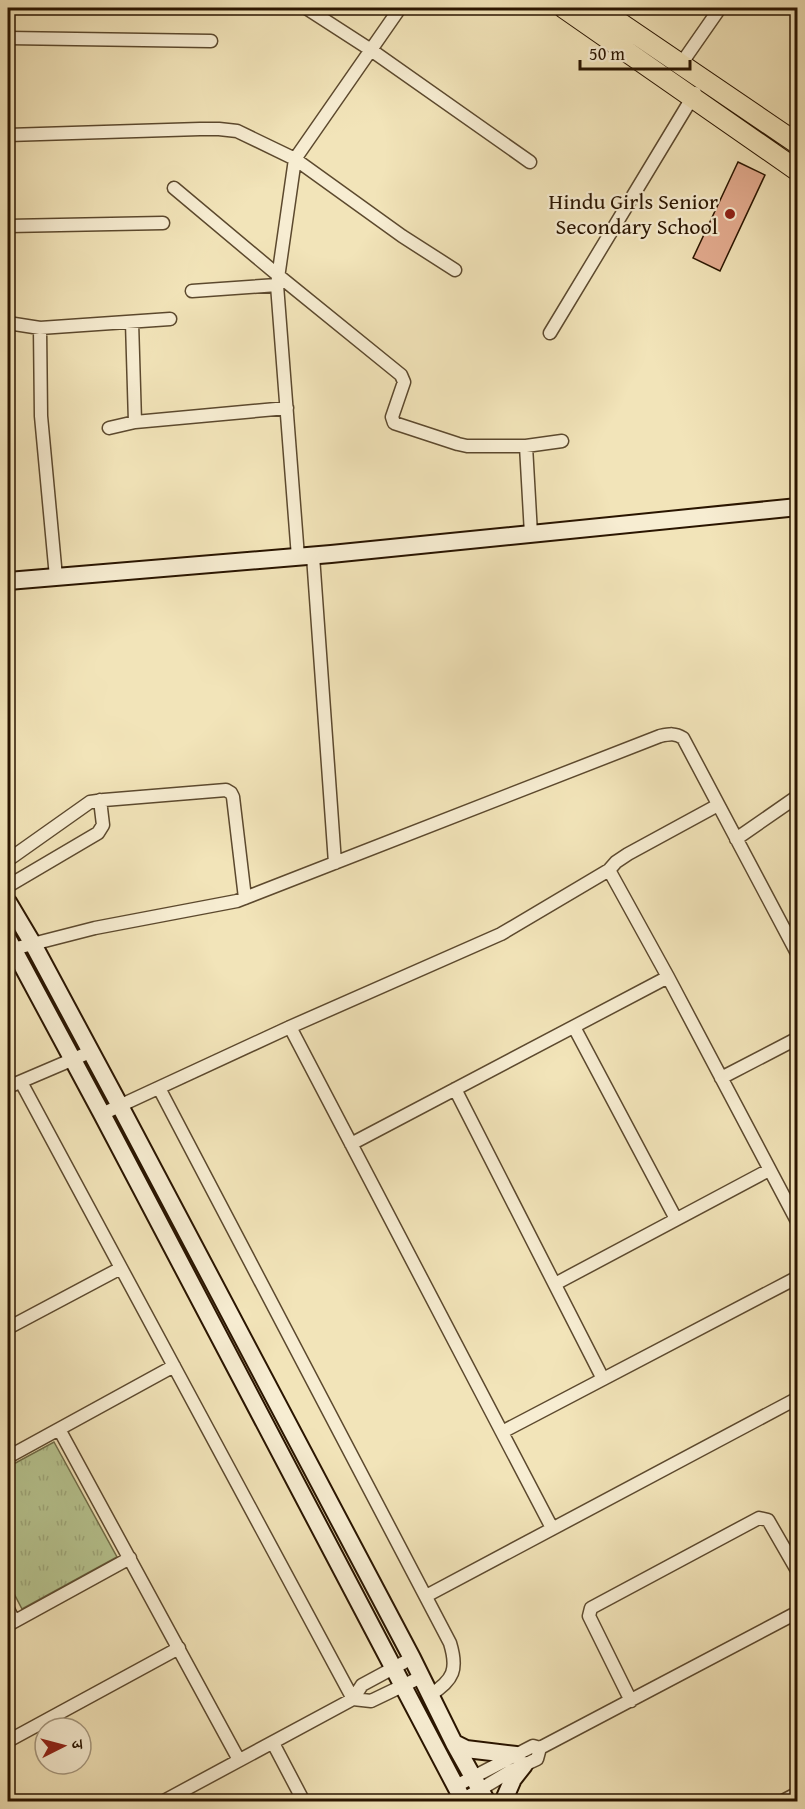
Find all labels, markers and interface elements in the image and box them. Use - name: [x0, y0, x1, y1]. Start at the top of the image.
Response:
- scale bar: [580, 33, 690, 71]
- text: 50 m: [589, 40, 625, 67]
- place label: Hindu Girls Senior Secondary School: [549, 185, 718, 242]
- marker: Hindu Girls Senior Secondary School: [723, 207, 737, 221]
- north arrow: [33, 1716, 93, 1776]
- text: उ: [65, 1738, 90, 1752]

